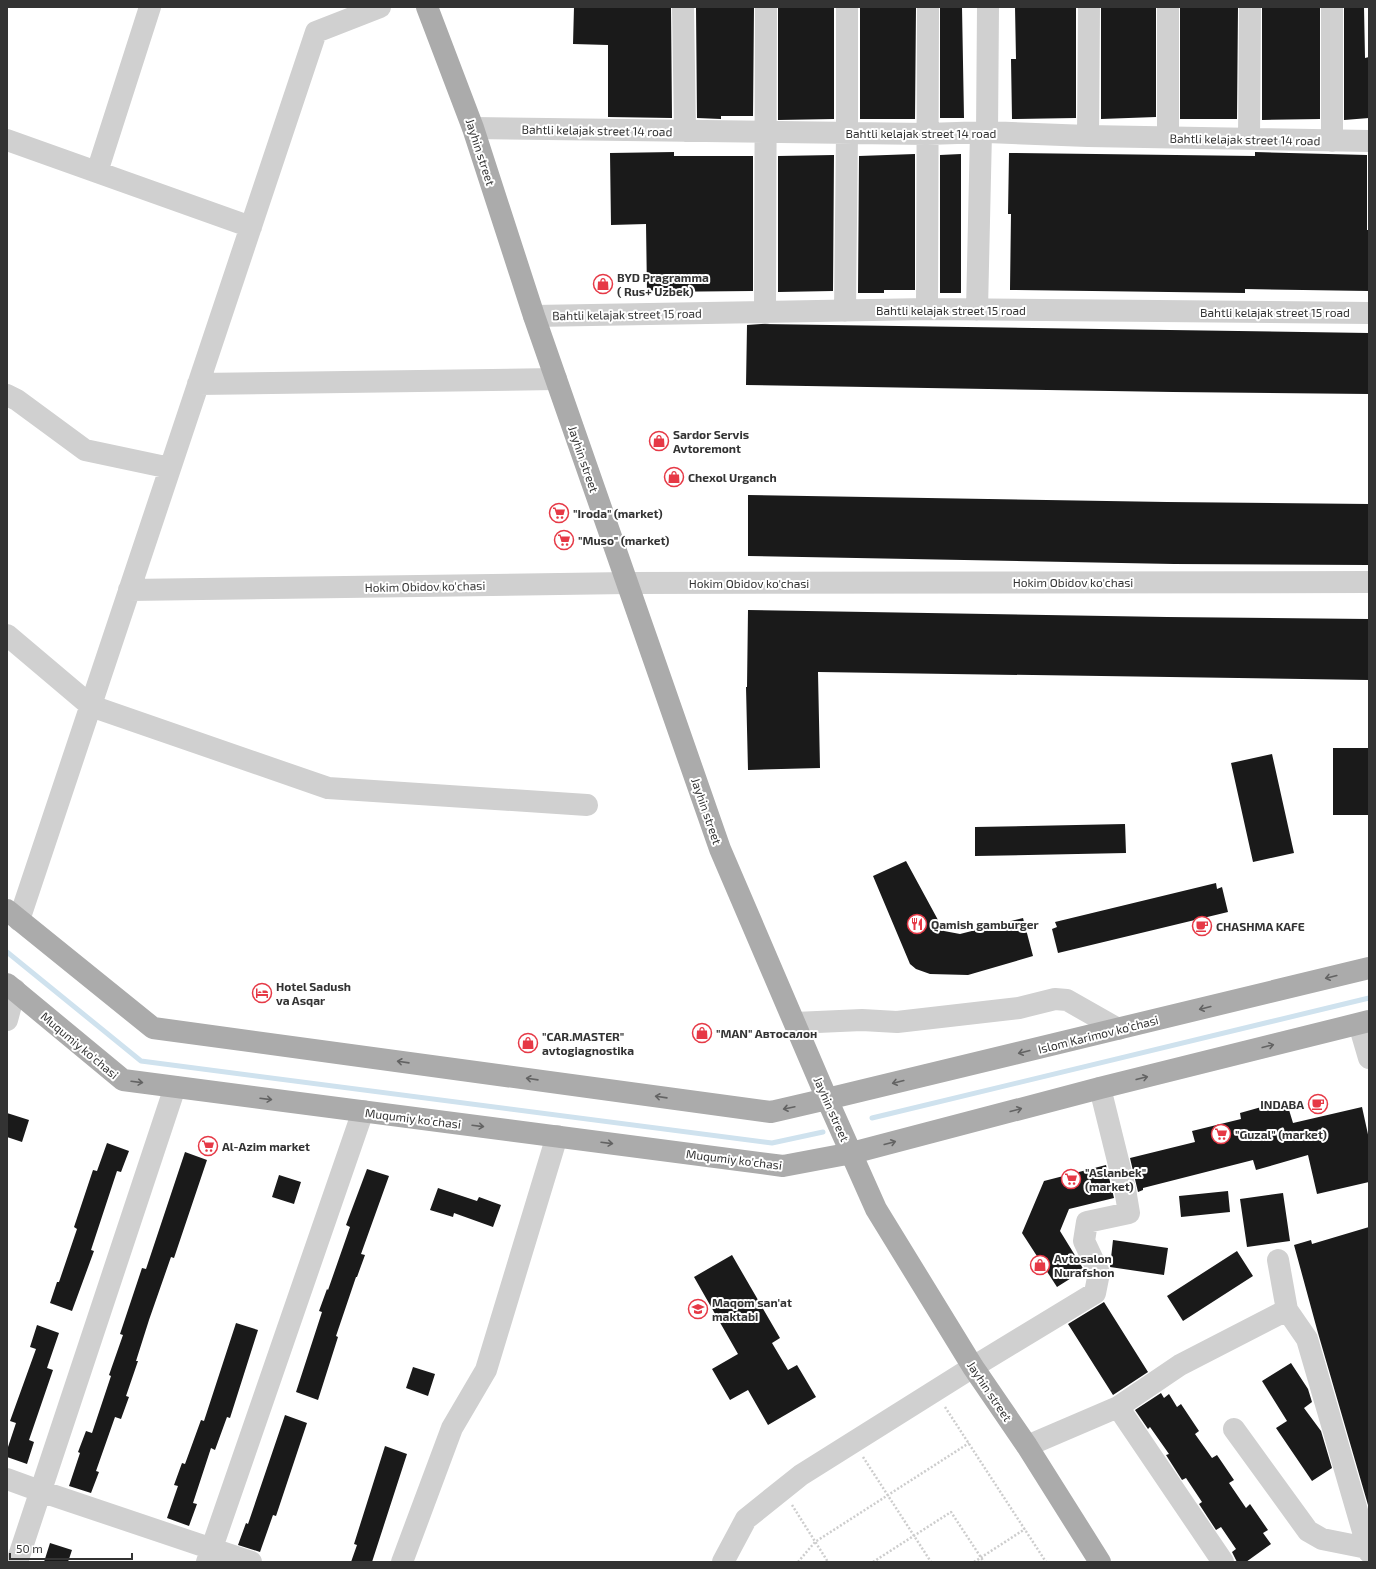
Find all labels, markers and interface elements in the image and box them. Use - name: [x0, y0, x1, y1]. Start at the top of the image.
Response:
- street label: Jayhin street: [464, 117, 499, 188]
- street label: Bahtli kelajak street 14 road: [521, 122, 673, 139]
- street label: Bahtli kelajak street 14 road: [846, 126, 996, 141]
- street label: Bahtli kelajak street 14 road: [1169, 131, 1321, 148]
- place label: BYD Pragramma ( Rus+ Uzbek): [617, 270, 709, 298]
- shop icon: BYD Pragramma ( Rus+ Uzbek): [592, 273, 614, 295]
- street label: Bahtli kelajak street 15 road: [876, 303, 1026, 318]
- street label: Bahtli kelajak street 15 road: [1200, 305, 1350, 320]
- street label: Bahtli kelajak street 15 road: [552, 306, 702, 323]
- street label: Jayhin street: [566, 424, 602, 494]
- place label: Sardor Servis Avtoremont: [673, 427, 749, 455]
- shop icon: Sardor Servis Avtoremont: [648, 430, 670, 452]
- shop icon: Chexol Urganch: [663, 466, 685, 488]
- place label: Chexol Urganch: [688, 470, 777, 484]
- supermarket icon: "Iroda" (market): [548, 502, 570, 524]
- place label: "Iroda" (market): [573, 506, 663, 520]
- supermarket icon: "Muso" (market): [553, 529, 575, 551]
- place label: "Muso" (market): [578, 533, 669, 547]
- street label: Hokim Obidov ko'chasi: [1013, 575, 1133, 589]
- street label: Hokim Obidov ko'chasi: [689, 576, 809, 590]
- street label: Hokim Obidov ko'chasi: [365, 578, 485, 594]
- street label: Jayhin street: [689, 776, 725, 846]
- restaurant icon: Qamish gamburger: [906, 913, 928, 935]
- cafe icon: CHASHMA KAFE: [1191, 915, 1213, 937]
- place label: Qamish gamburger: [931, 917, 1039, 932]
- place label: CHASHMA KAFE: [1216, 919, 1305, 933]
- one-way arrow: [1325, 974, 1338, 982]
- place label: Hotel Sadush va Asqar: [276, 979, 351, 1007]
- hotel icon: Hotel Sadush va Asqar: [251, 982, 273, 1004]
- one-way arrow: [1199, 1005, 1212, 1012]
- street label: Muqumiy ko'chasi: [38, 1009, 122, 1081]
- street label: Islom Karimov ko'chasi: [1036, 1012, 1160, 1056]
- shop icon: "MAN" Автосалон: [691, 1022, 713, 1044]
- place label: "MAN" Автосалон: [716, 1026, 817, 1040]
- place label: "CAR.MASTER" avtogiagnostika: [542, 1029, 634, 1057]
- shop icon: "CAR.MASTER" avtogiagnostika: [517, 1032, 539, 1054]
- one-way arrow: [1261, 1042, 1274, 1050]
- one-way arrow: [1018, 1049, 1031, 1056]
- one-way arrow: [397, 1058, 410, 1066]
- one-way arrow: [1135, 1073, 1148, 1081]
- street label: Jayhin street: [811, 1074, 853, 1144]
- one-way arrow: [526, 1075, 539, 1083]
- one-way arrow: [130, 1078, 143, 1086]
- one-way arrow: [891, 1079, 904, 1087]
- one-way arrow: [655, 1093, 668, 1101]
- cafe icon: INDABA: [1307, 1093, 1329, 1115]
- one-way arrow: [259, 1095, 272, 1103]
- place label: INDABA: [1260, 1097, 1304, 1111]
- one-way arrow: [783, 1104, 796, 1112]
- street label: Muqumiy ko'chasi: [364, 1105, 462, 1131]
- one-way arrow: [1009, 1106, 1022, 1113]
- one-way arrow: [471, 1122, 484, 1130]
- supermarket icon: "Guzal" (market): [1210, 1123, 1232, 1145]
- place label: "Guzal" (market): [1235, 1127, 1327, 1141]
- supermarket icon: Al-Azim market: [197, 1135, 219, 1157]
- place label: Al-Azim market: [222, 1139, 310, 1153]
- one-way arrow: [600, 1139, 613, 1147]
- one-way arrow: [883, 1139, 896, 1146]
- street label: Muqumiy ko'chasi: [685, 1146, 783, 1172]
- place label: "Aslanbek" (market): [1085, 1165, 1146, 1193]
- supermarket icon: "Aslanbek" (market): [1060, 1168, 1082, 1190]
- place label: Avtosalon Nurafshon: [1054, 1251, 1114, 1279]
- shop icon: Avtosalon Nurafshon: [1029, 1254, 1051, 1276]
- place label: Maqom san'at maktabi: [712, 1295, 792, 1323]
- school or university icon: Maqom san'at maktabi: [687, 1298, 709, 1320]
- street label: Jayhin street: [965, 1358, 1015, 1424]
- scale bar: [10, 1535, 132, 1561]
- text: 50 m: [16, 1541, 43, 1555]

